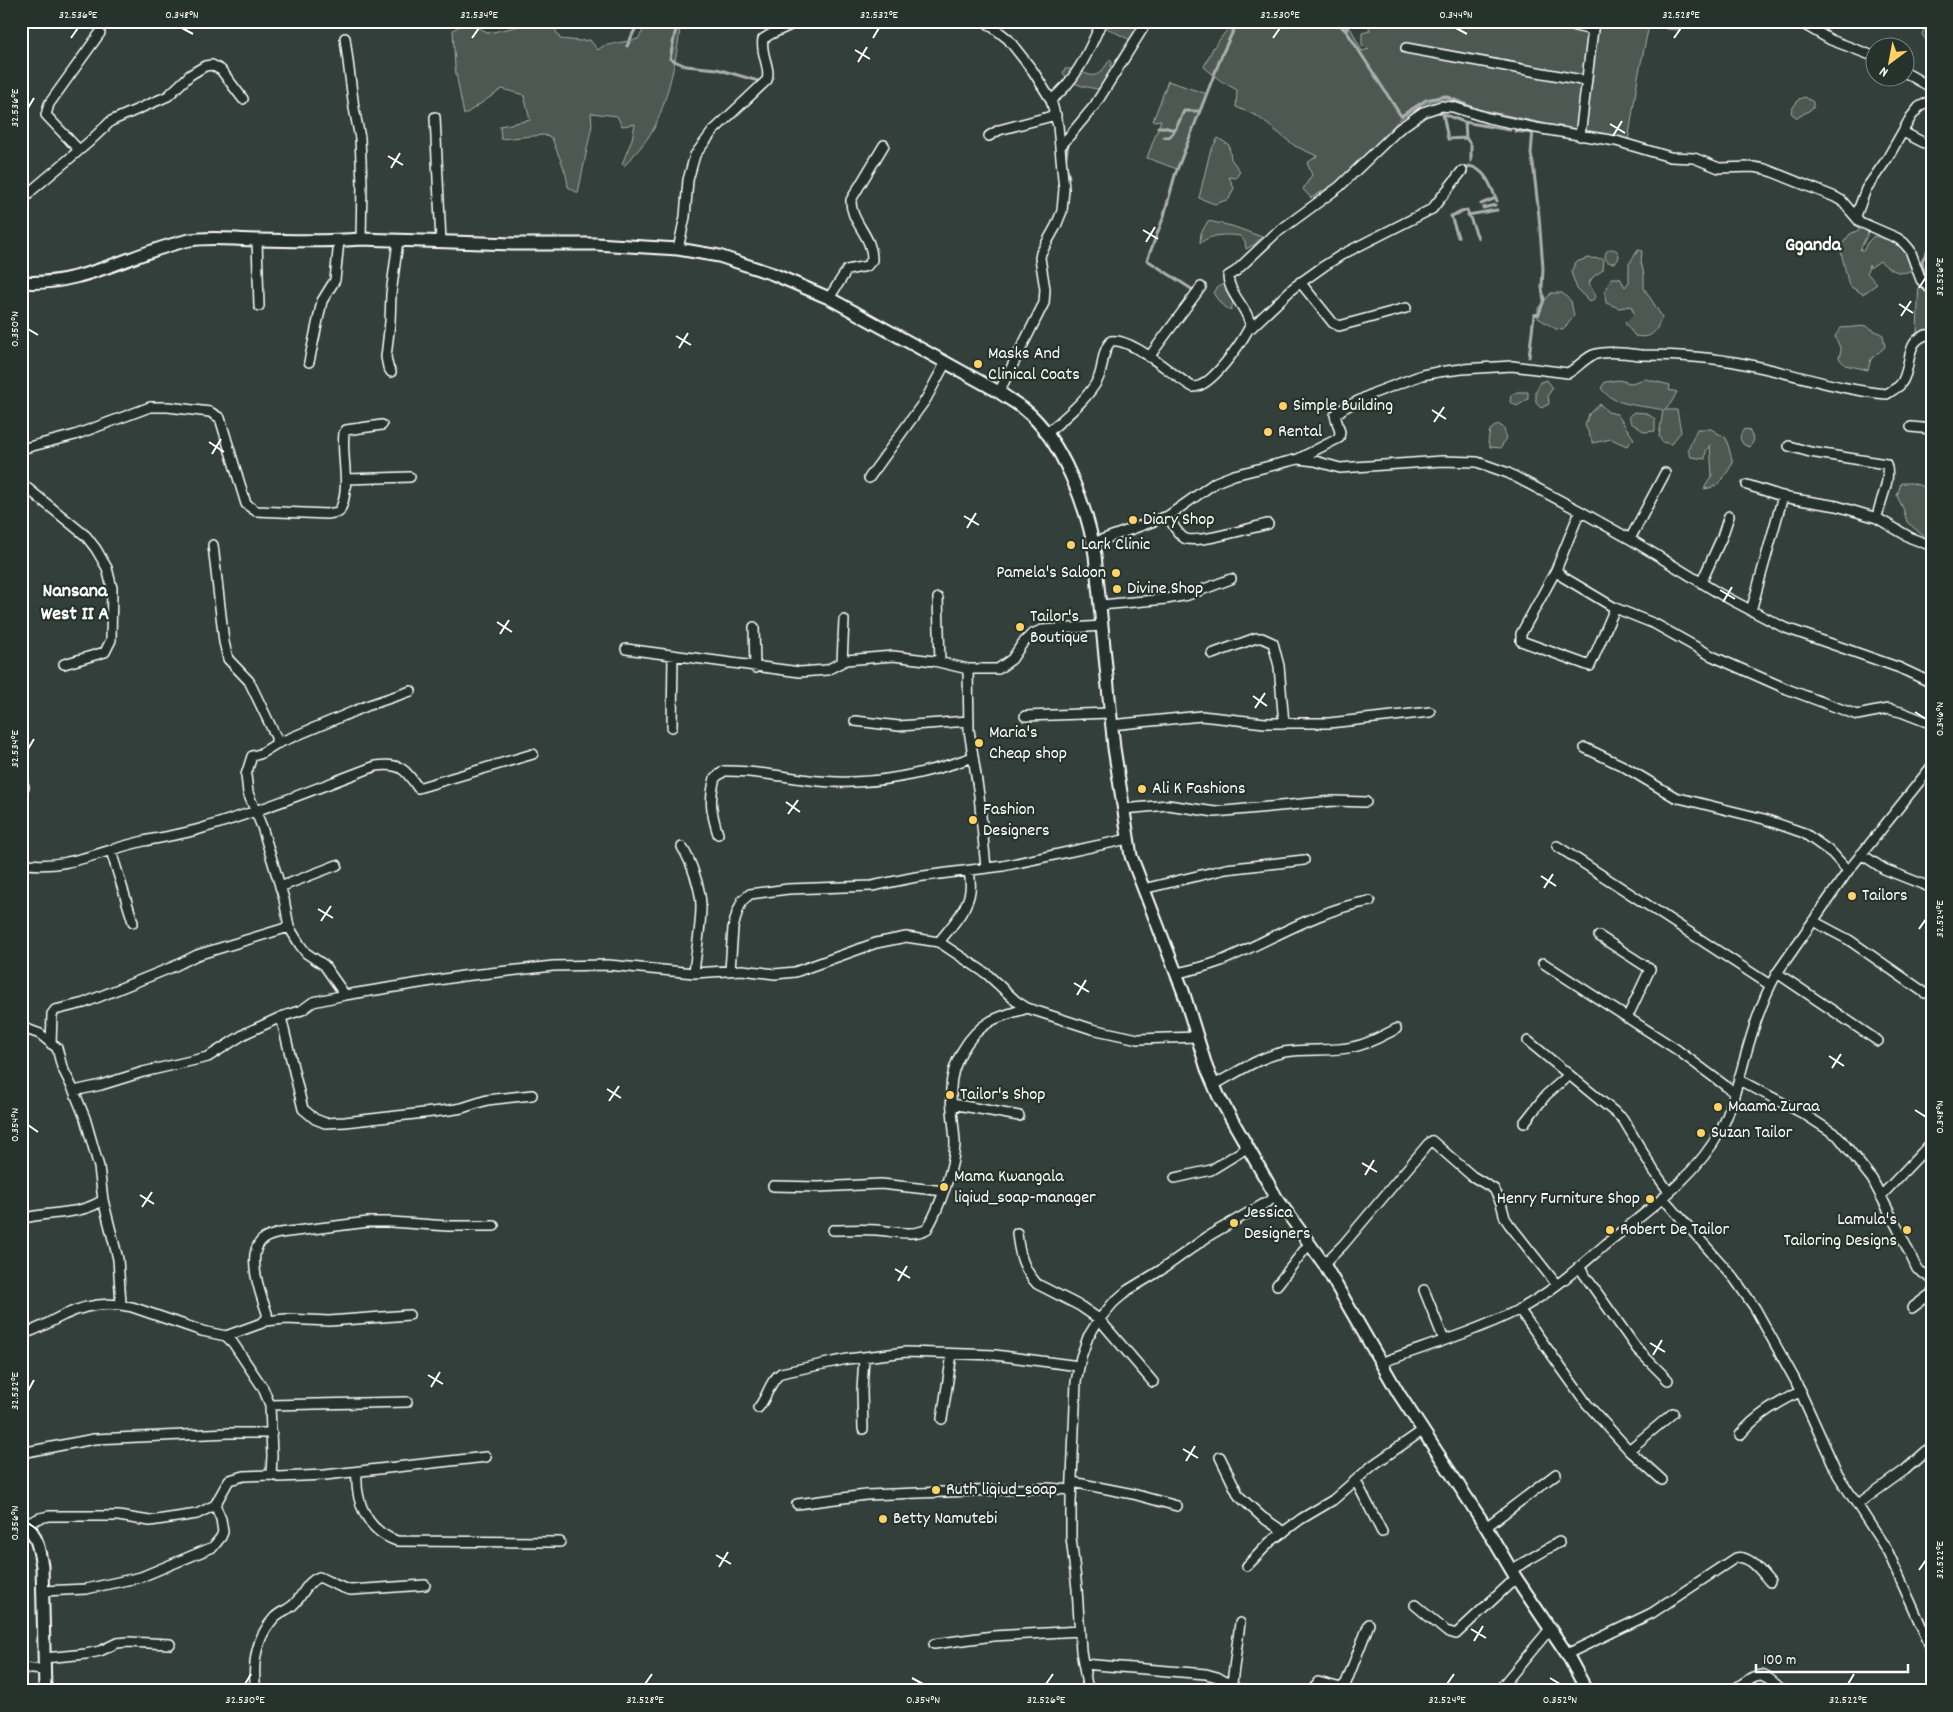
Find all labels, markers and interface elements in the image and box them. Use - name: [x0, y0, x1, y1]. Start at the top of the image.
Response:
- text: 32.536°E: [59, 7, 98, 24]
- text: 0.348°N: [165, 7, 199, 24]
- text: 32.534°E: [460, 7, 498, 24]
- text: 32.532°E: [860, 7, 899, 24]
- text: 32.530°E: [1260, 7, 1300, 24]
- text: 0.344°N: [1439, 7, 1473, 24]
- text: 32.528°E: [1662, 7, 1700, 24]
- north arrow: [1866, 38, 1916, 88]
- text: N: [1876, 61, 1892, 82]
- text: 32.536°E: [7, 88, 24, 127]
- district label: Gganda: [1785, 232, 1842, 260]
- text: 32.526°E: [1932, 257, 1949, 296]
- text: 0.350°N: [7, 311, 24, 347]
- place label: Masks And Clinical Coats: [988, 342, 1080, 388]
- marker: Masks And Clinical Coats: [972, 358, 984, 370]
- place label: Simple Building: [1293, 394, 1393, 419]
- marker: Simple Building: [1277, 400, 1289, 412]
- place label: Rental: [1278, 420, 1323, 445]
- marker: Rental: [1262, 426, 1274, 438]
- place label: Diary Shop: [1143, 508, 1215, 533]
- marker: Diary Shop: [1127, 514, 1139, 526]
- place label: Lark Clinic: [1081, 533, 1150, 558]
- marker: Lark Clinic: [1065, 539, 1077, 551]
- place label: Pamela's Saloon: [996, 561, 1106, 586]
- marker: Pamela's Saloon: [1110, 567, 1122, 579]
- place label: Divine Shop: [1127, 577, 1203, 602]
- district label: Nansana West II A: [41, 578, 109, 629]
- marker: Divine Shop: [1111, 583, 1123, 595]
- place label: Tailor's Boutique: [1030, 605, 1088, 651]
- marker: Tailor's Boutique: [1014, 621, 1026, 633]
- text: 0.346°N: [1932, 702, 1949, 736]
- place label: Maria's Cheap shop: [989, 721, 1067, 767]
- text: 32.534°E: [7, 730, 24, 768]
- marker: Maria's Cheap shop: [973, 737, 985, 749]
- place label: Ali K Fashions: [1152, 777, 1245, 802]
- marker: Ali K Fashions: [1136, 783, 1148, 795]
- place label: Fashion Designers: [983, 798, 1049, 844]
- marker: Fashion Designers: [967, 814, 979, 826]
- place label: Tailors: [1862, 884, 1908, 909]
- marker: Tailors: [1846, 890, 1858, 902]
- text: 32.524°E: [1932, 900, 1949, 938]
- place label: Tailor's Shop: [960, 1083, 1046, 1108]
- marker: Tailor's Shop: [944, 1089, 956, 1101]
- place label: Maama Zuraa: [1728, 1095, 1820, 1120]
- text: 0.348°N: [1932, 1100, 1949, 1134]
- marker: Maama Zuraa: [1712, 1101, 1724, 1113]
- text: 0.354°N: [7, 1108, 24, 1142]
- place label: Suzan Tailor: [1711, 1121, 1793, 1146]
- marker: Suzan Tailor: [1695, 1127, 1707, 1139]
- place label: Mama Kwangala liqiud_soap-manager: [954, 1165, 1096, 1211]
- marker: Mama Kwangala liqiud_soap-manager: [938, 1181, 950, 1193]
- place label: Henry Furniture Shop: [1497, 1187, 1640, 1212]
- marker: Henry Furniture Shop: [1644, 1193, 1656, 1205]
- place label: Jessica Designers: [1244, 1201, 1310, 1247]
- place label: Lamula's Tailoring Designs: [1784, 1208, 1897, 1254]
- marker: Jessica Designers: [1228, 1217, 1240, 1229]
- place label: Robert De Tailor: [1620, 1218, 1729, 1243]
- marker: Robert De Tailor: [1604, 1224, 1616, 1236]
- marker: Lamula's Tailoring Designs: [1901, 1224, 1913, 1236]
- text: 32.532°E: [7, 1371, 24, 1410]
- place label: Ruth liqiud_soap: [946, 1478, 1057, 1503]
- marker: Ruth liqiud_soap: [930, 1484, 942, 1496]
- text: 0.356°N: [7, 1505, 24, 1541]
- place label: Betty Namutebi: [893, 1507, 997, 1532]
- marker: Betty Namutebi: [877, 1513, 889, 1525]
- text: 32.522°E: [1932, 1541, 1949, 1579]
- scale bar: [1756, 1642, 1908, 1674]
- text: 100 m: [1763, 1650, 1796, 1672]
- text: 32.530°E: [225, 1692, 265, 1709]
- text: 32.528°E: [626, 1692, 664, 1709]
- text: 0.354°N: [906, 1692, 940, 1709]
- text: 32.526°E: [1027, 1692, 1066, 1709]
- text: 32.524°E: [1428, 1692, 1466, 1709]
- text: 0.352°N: [1543, 1692, 1577, 1709]
- text: 32.522°E: [1829, 1692, 1867, 1709]

